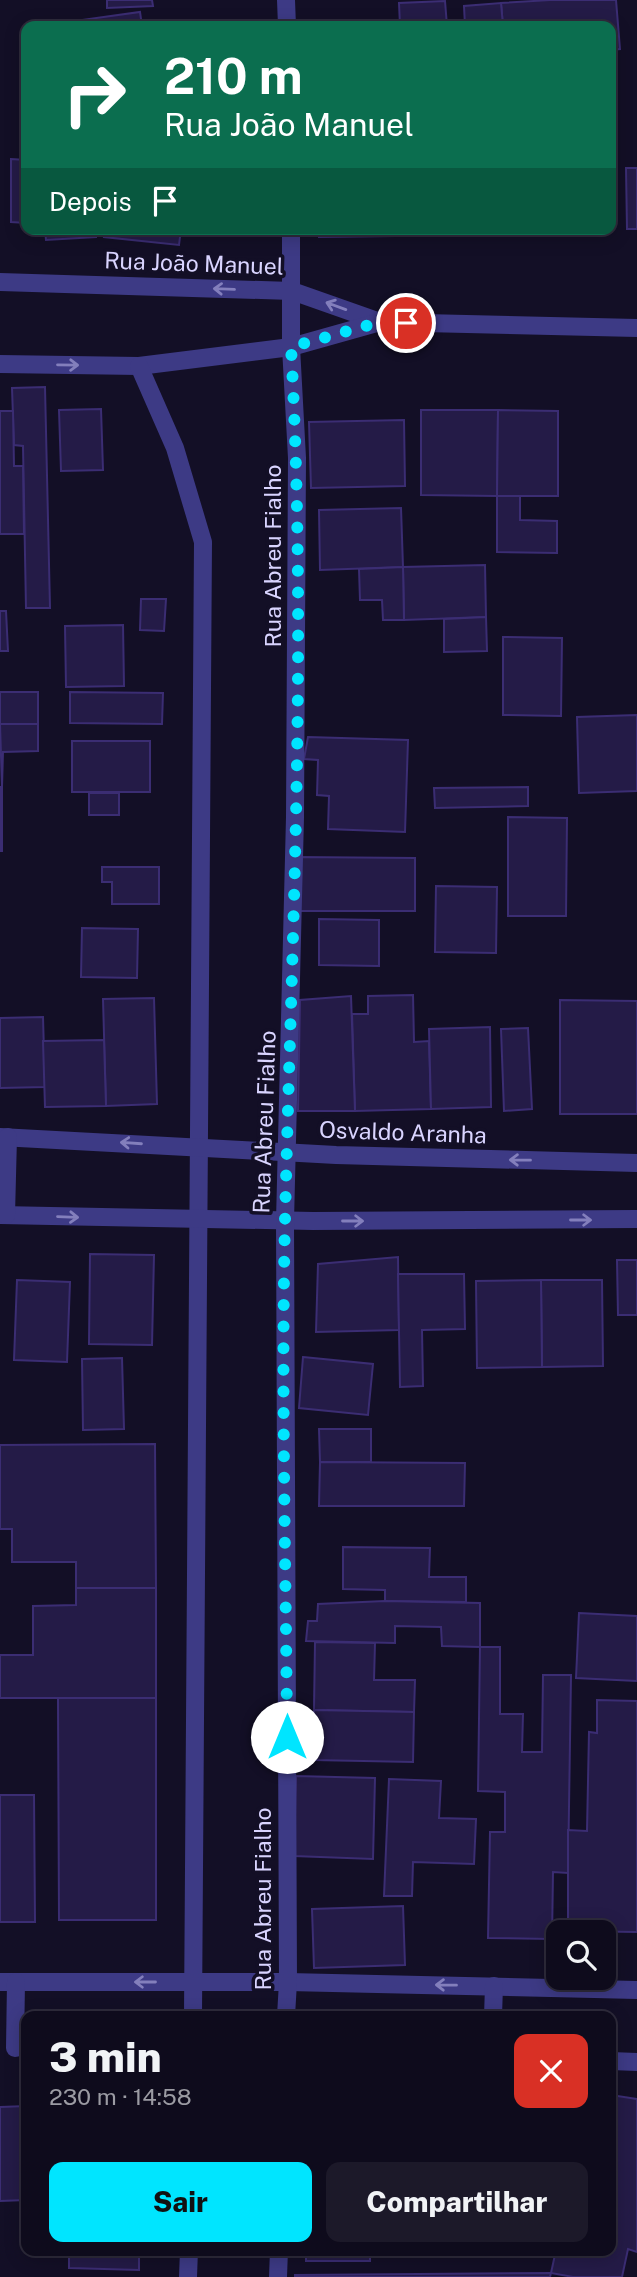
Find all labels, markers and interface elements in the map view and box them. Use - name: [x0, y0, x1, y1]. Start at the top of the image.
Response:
- text: 210 m: [164, 47, 303, 105]
- icon: right: [49, 49, 140, 140]
- text: Rua João Manuel: [164, 106, 414, 143]
- icon: arrive: [146, 182, 184, 220]
- text: Depois: [49, 186, 132, 217]
- street label: Rua João Manuel: [104, 246, 284, 280]
- one-way arrow: [212, 282, 235, 295]
- pin: [376, 293, 436, 353]
- one-way arrow: [325, 299, 347, 312]
- icon: arrive: [387, 304, 425, 342]
- one-way arrow: [56, 358, 79, 372]
- street label: Rua Abreu Fialho: [259, 464, 286, 648]
- street label: Rua Abreu Fialho: [247, 1030, 281, 1214]
- street label: Osvaldo Aranha: [319, 1116, 487, 1148]
- one-way arrow: [120, 1136, 143, 1149]
- one-way arrow: [509, 1153, 532, 1167]
- one-way arrow: [56, 1211, 79, 1224]
- one-way arrow: [569, 1213, 592, 1226]
- one-way arrow: [341, 1214, 364, 1228]
- position arrow: [250, 1700, 324, 1774]
- street label: Rua Abreu Fialho: [249, 1807, 276, 1991]
- map controls: [546, 1920, 616, 1990]
- button: search: [546, 1920, 616, 1990]
- one-way arrow: [134, 1975, 157, 1989]
- one-way arrow: [435, 1979, 458, 1992]
- text: 3 min: [49, 2032, 162, 2081]
- button: close: [514, 2034, 588, 2108]
- text: 230 m · 14:58: [49, 2083, 192, 2110]
- button: Sair: [49, 2162, 312, 2242]
- button: Compartilhar: [326, 2162, 588, 2242]

